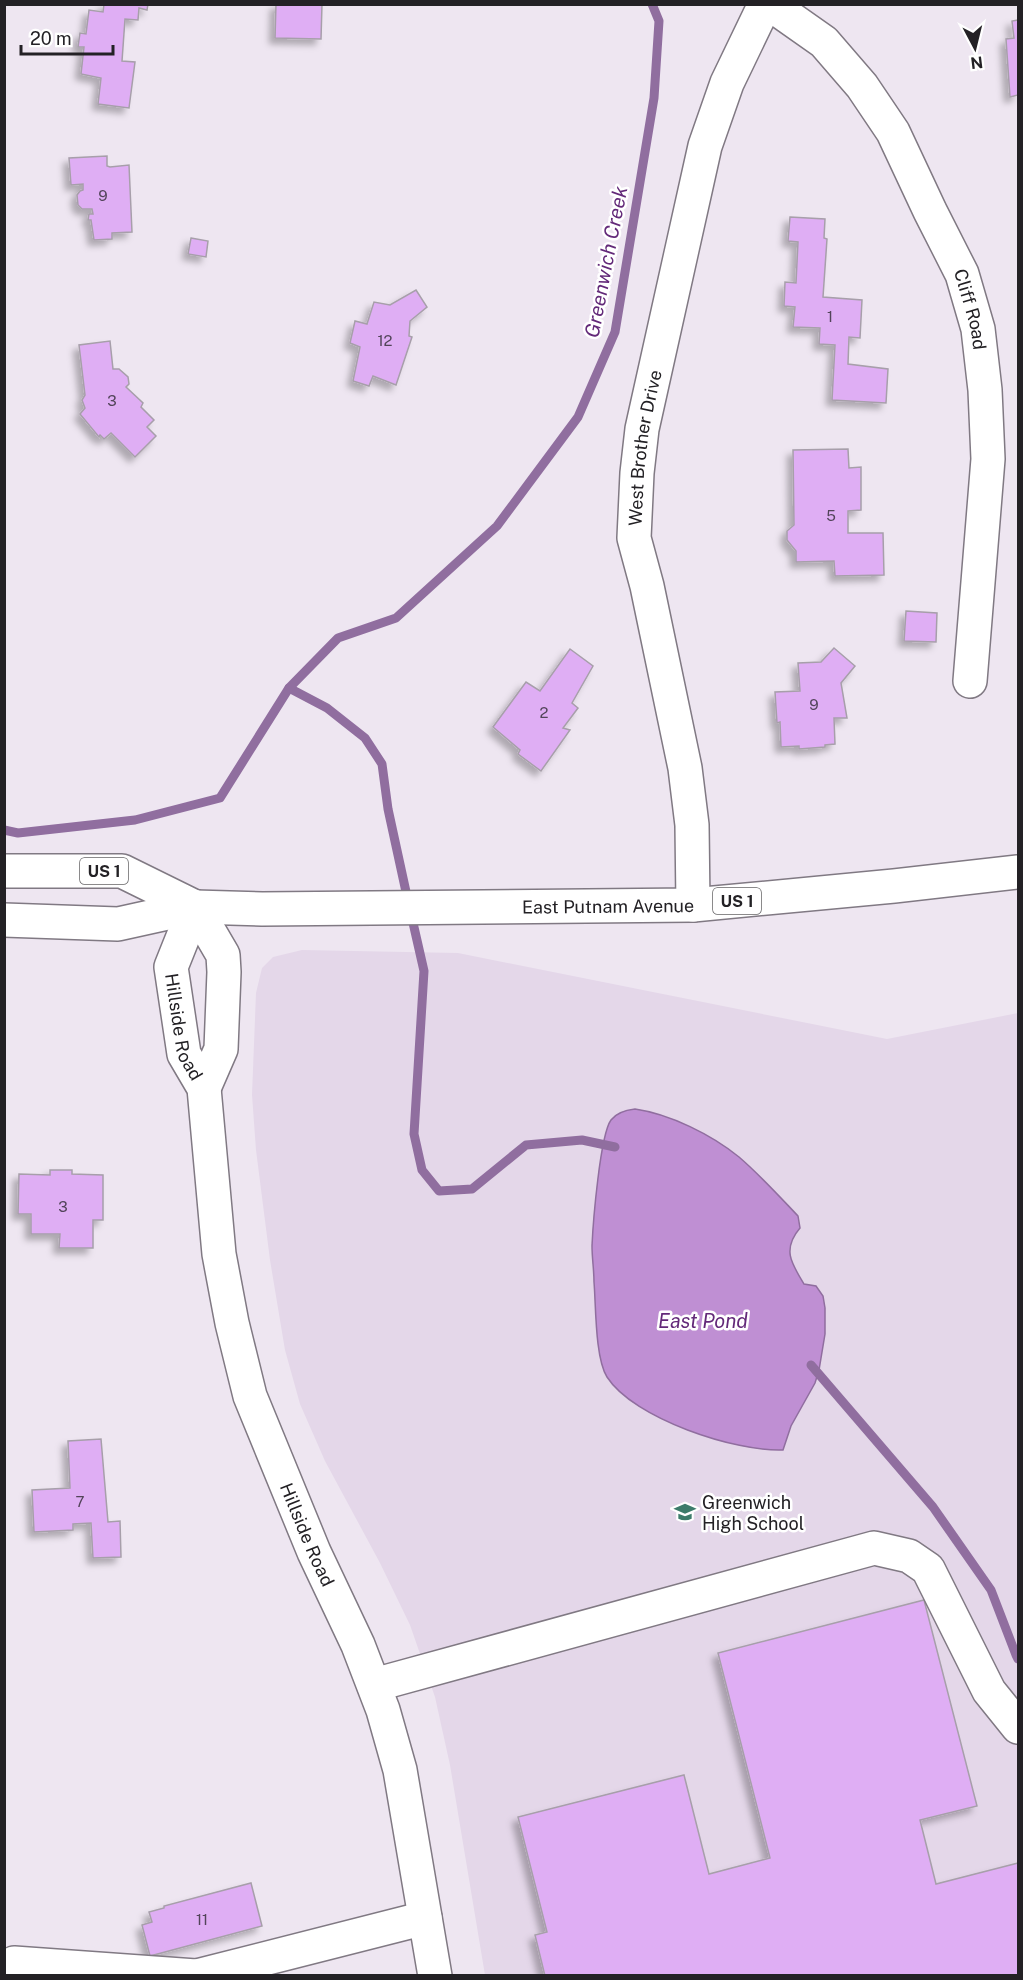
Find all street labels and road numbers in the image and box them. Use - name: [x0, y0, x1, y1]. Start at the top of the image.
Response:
- street label: Cliff Road: [950, 266, 991, 351]
- street label: West Brother Drive: [624, 368, 665, 526]
- road number: US 1: [80, 858, 128, 884]
- road number: US 1: [713, 888, 761, 914]
- street label: East Putnam Avenue: [522, 894, 694, 917]
- street label: Hillside Road: [162, 972, 208, 1084]
- street label: Hillside Road: [276, 1480, 339, 1589]

